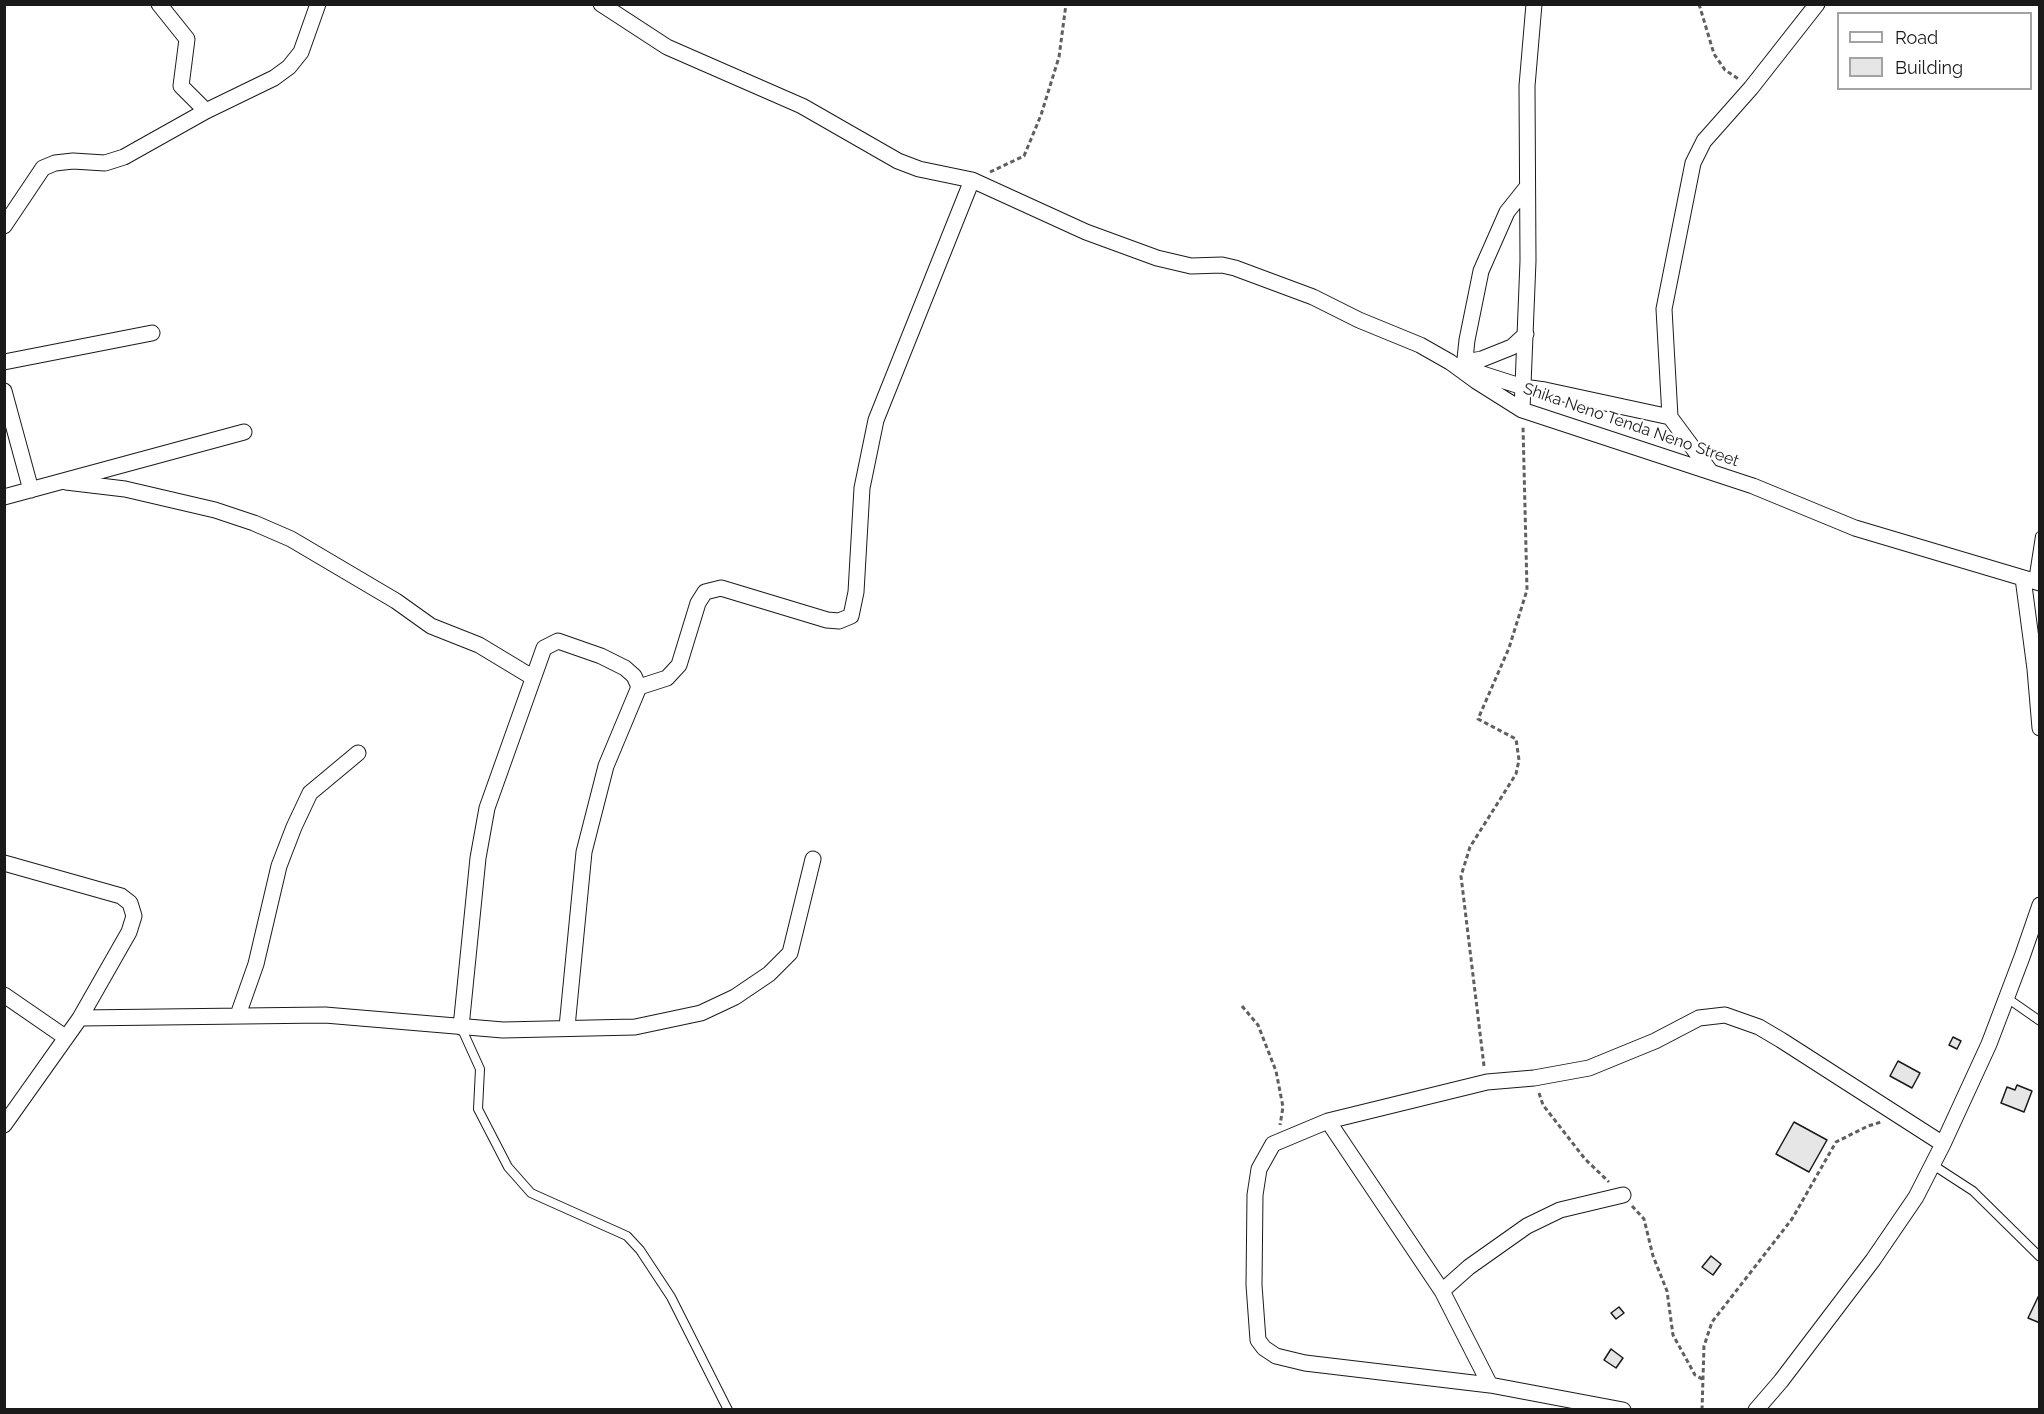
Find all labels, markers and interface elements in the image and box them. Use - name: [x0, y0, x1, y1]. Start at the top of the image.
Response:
- legend: [1837, 12, 2032, 90]
- text: Road: [1895, 27, 1938, 48]
- text: Building: [1895, 57, 1963, 78]
- street label: Shika Neno Tenda Neno Street: [1521, 379, 1741, 471]

